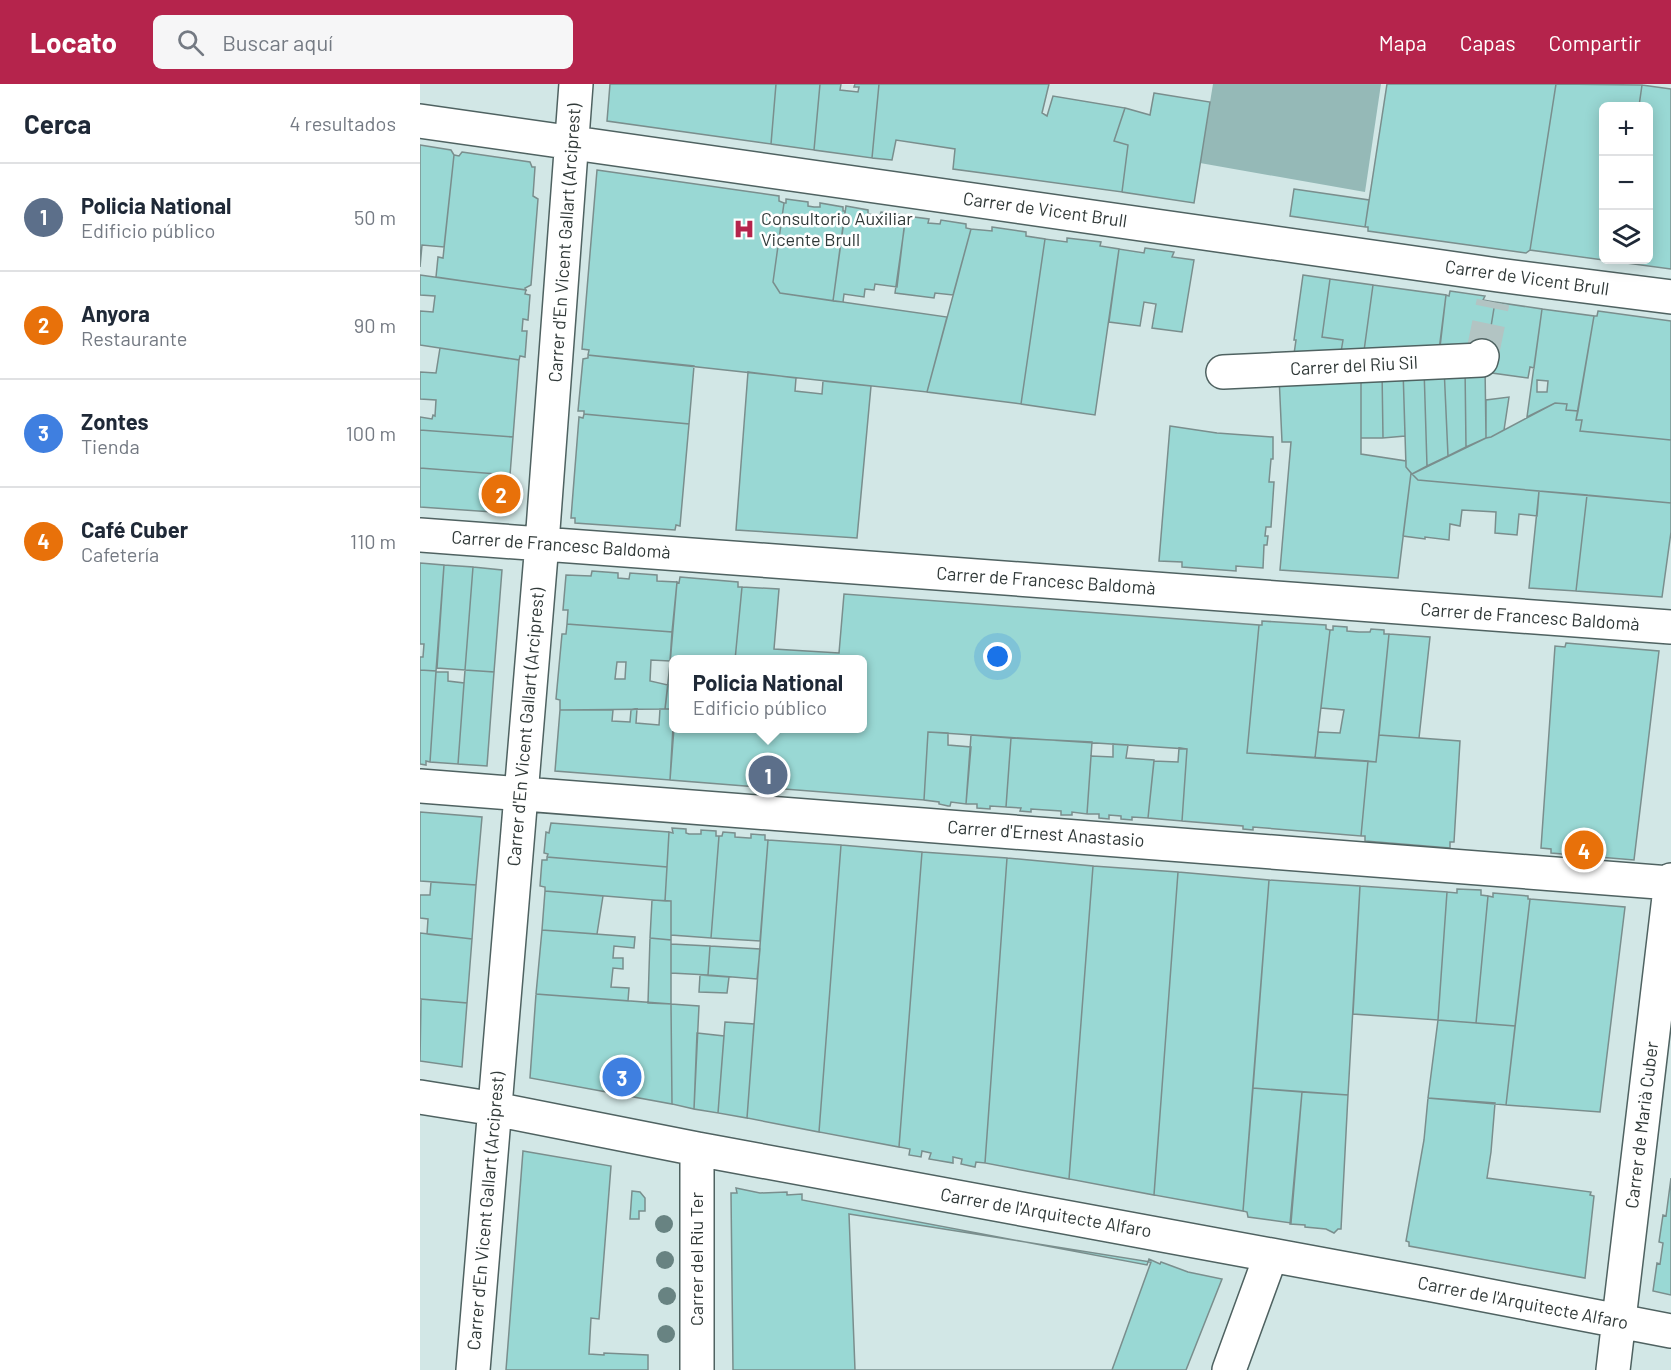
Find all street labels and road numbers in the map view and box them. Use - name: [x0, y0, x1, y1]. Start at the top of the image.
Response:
- street label: Carrer d'En Vicent Gallart (Arciprest): [543, 103, 585, 383]
- street label: Carrer de Vicent Brull: [962, 187, 1129, 231]
- street label: Carrer de Vicent Brull: [1444, 255, 1611, 299]
- street label: Carrer del Riu Sil: [1289, 351, 1418, 379]
- street label: Carrer de Francesc Baldomà: [451, 525, 671, 563]
- street label: Carrer de Francesc Baldomà: [936, 561, 1156, 599]
- street label: Carrer d'En Vicent Gallart (Arciprest): [502, 586, 548, 867]
- street label: Carrer de Francesc Baldomà: [1420, 597, 1640, 635]
- street label: Carrer d'Ernest Anastasio: [947, 815, 1145, 851]
- street label: Carrer de Marià Cuber: [1620, 1040, 1662, 1210]
- street label: Carrer d'En Vicent Gallart (Arciprest): [462, 1070, 508, 1351]
- street label: Carrer de l'Arquitecte Alfaro: [939, 1183, 1153, 1241]
- street label: Carrer del Riu Ter: [685, 1192, 707, 1326]
- street label: Carrer de l'Arquitecte Alfaro: [1416, 1271, 1630, 1333]

